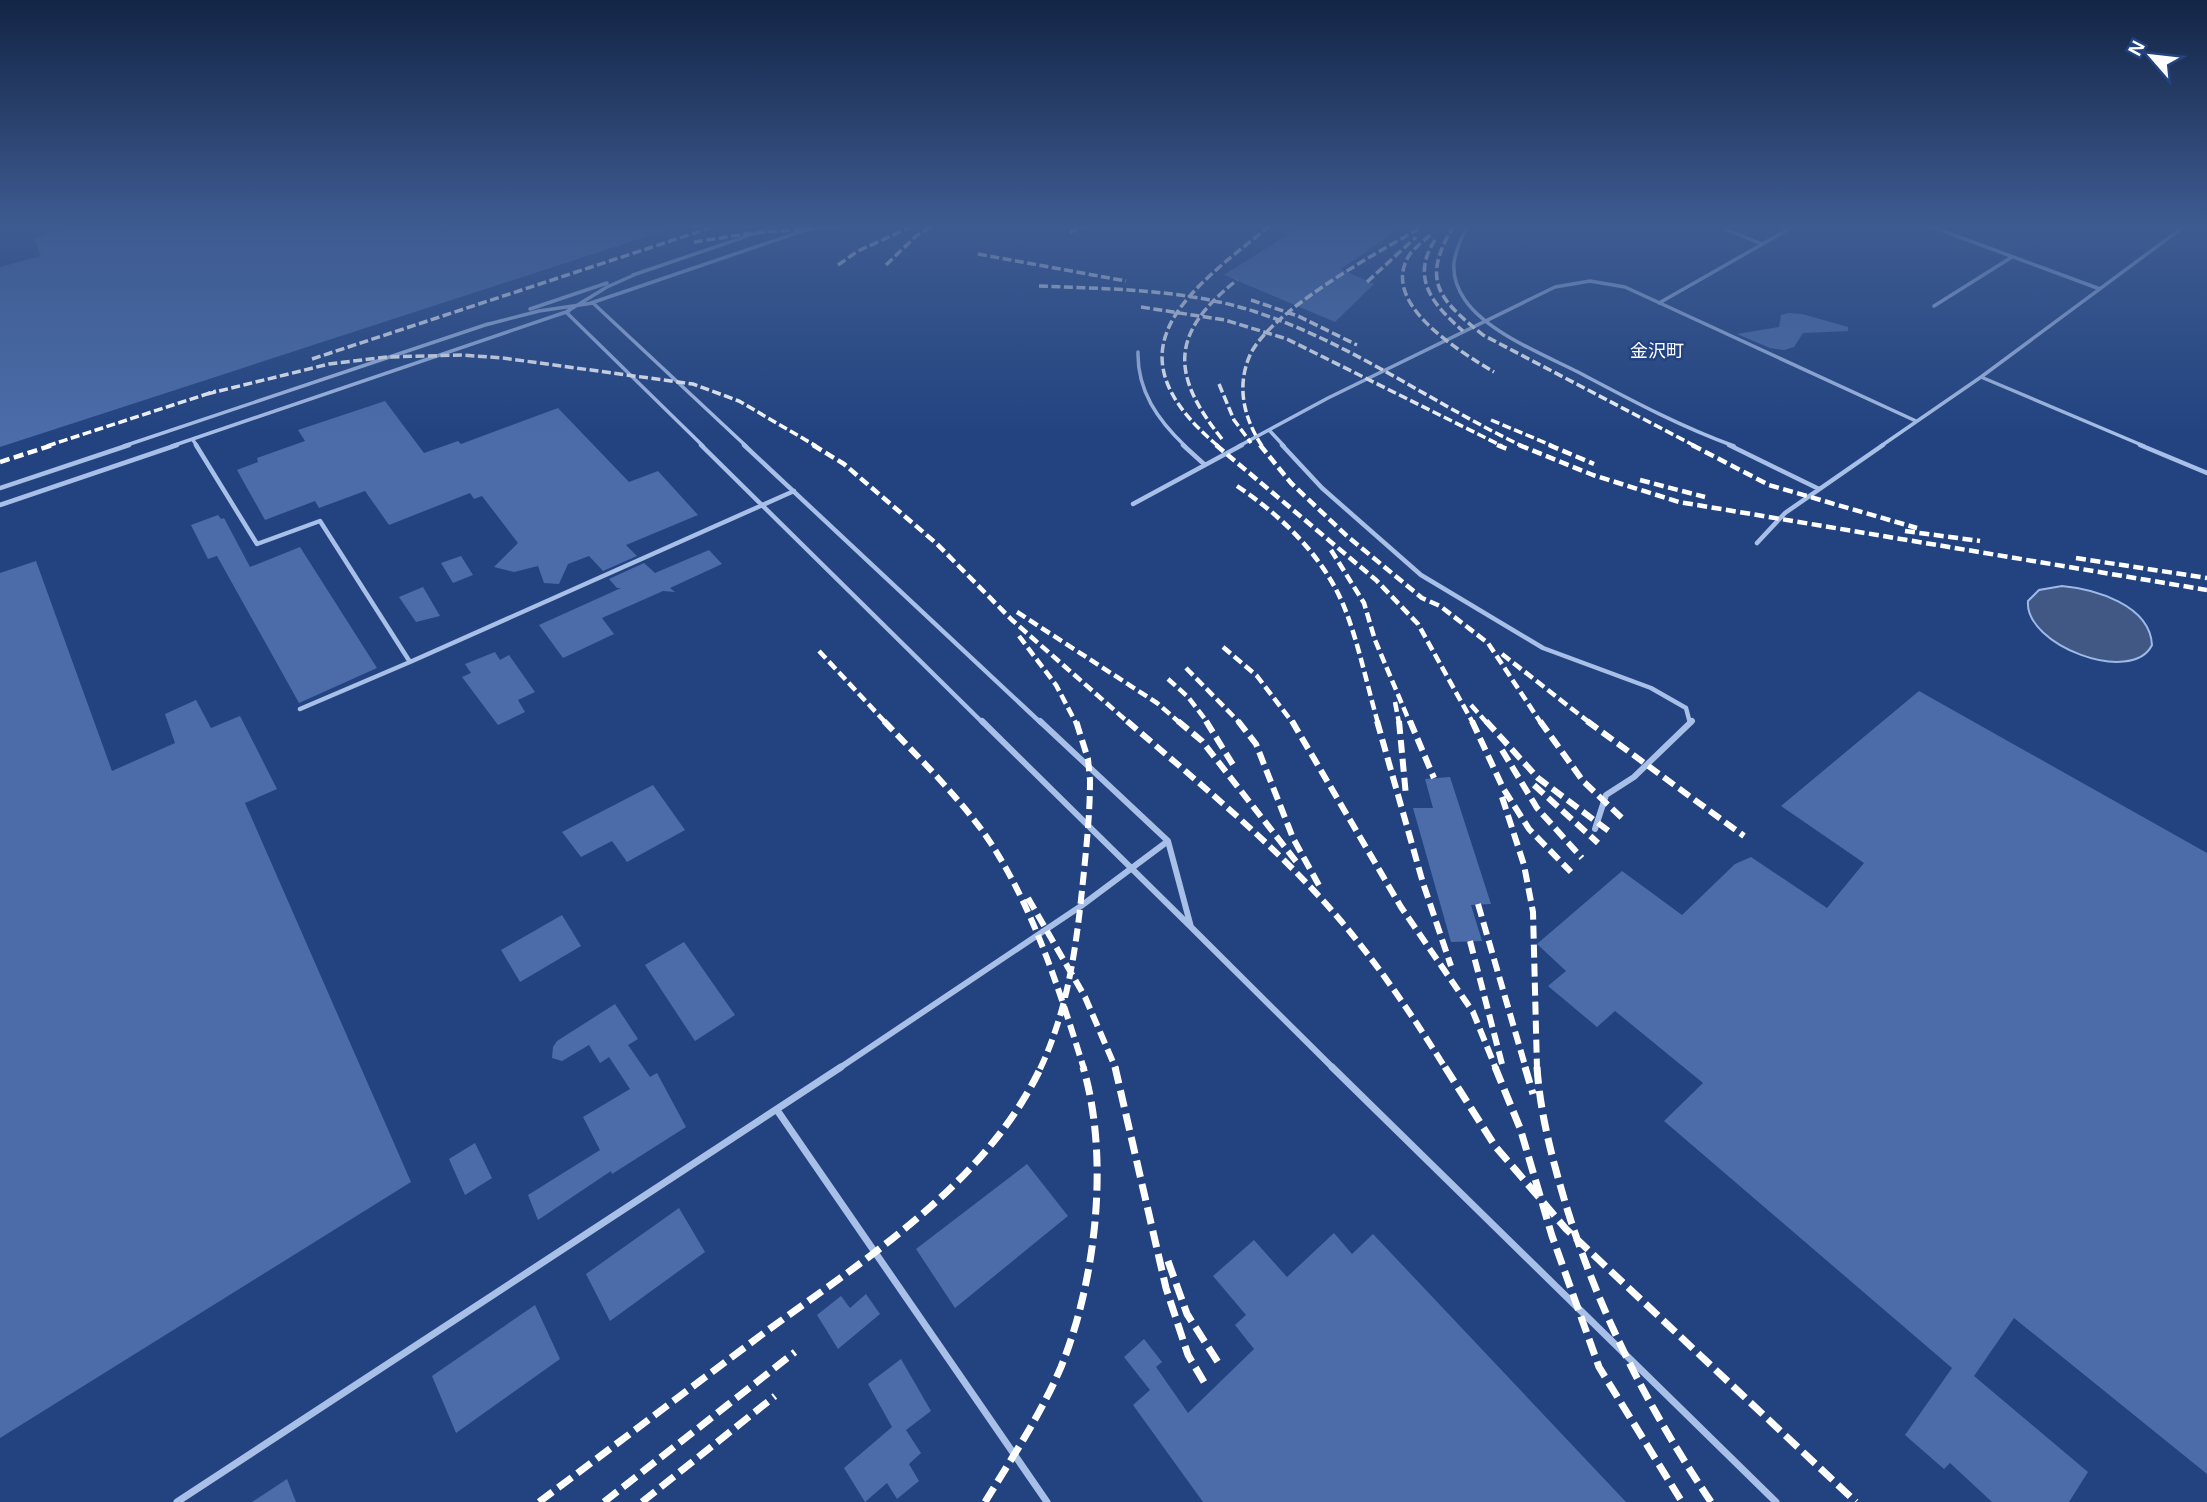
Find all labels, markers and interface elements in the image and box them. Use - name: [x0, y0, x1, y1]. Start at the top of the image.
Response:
- north arrow: [2116, 21, 2186, 91]
- text: N: [2124, 37, 2149, 59]
- district label: 金沢町: [1630, 341, 1684, 361]

